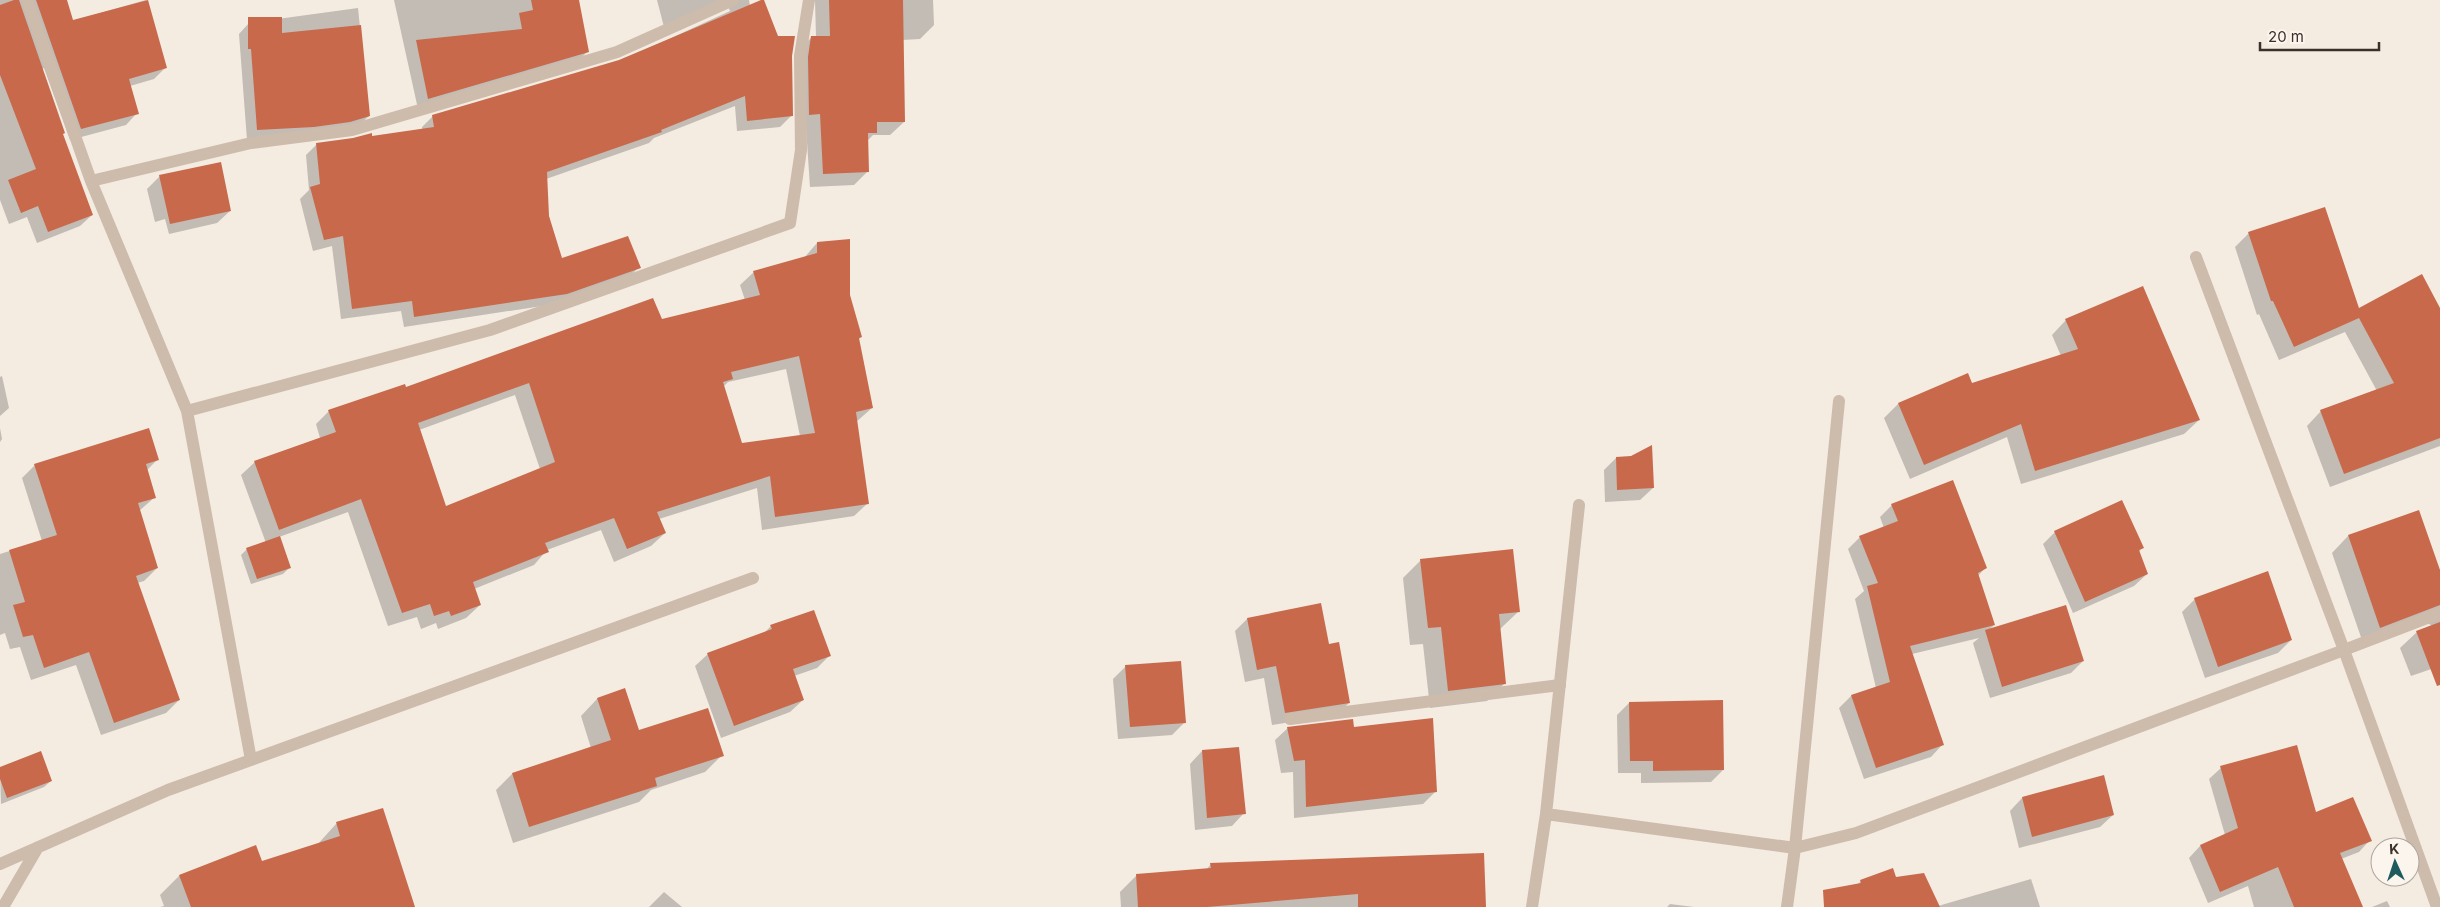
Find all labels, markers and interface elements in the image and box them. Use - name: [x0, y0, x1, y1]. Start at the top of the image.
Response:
- scale bar: [2260, 20, 2379, 52]
- text: 20 m: [2268, 27, 2304, 46]
- north arrow: [2370, 837, 2420, 887]
- text: K: [2389, 840, 2400, 857]

